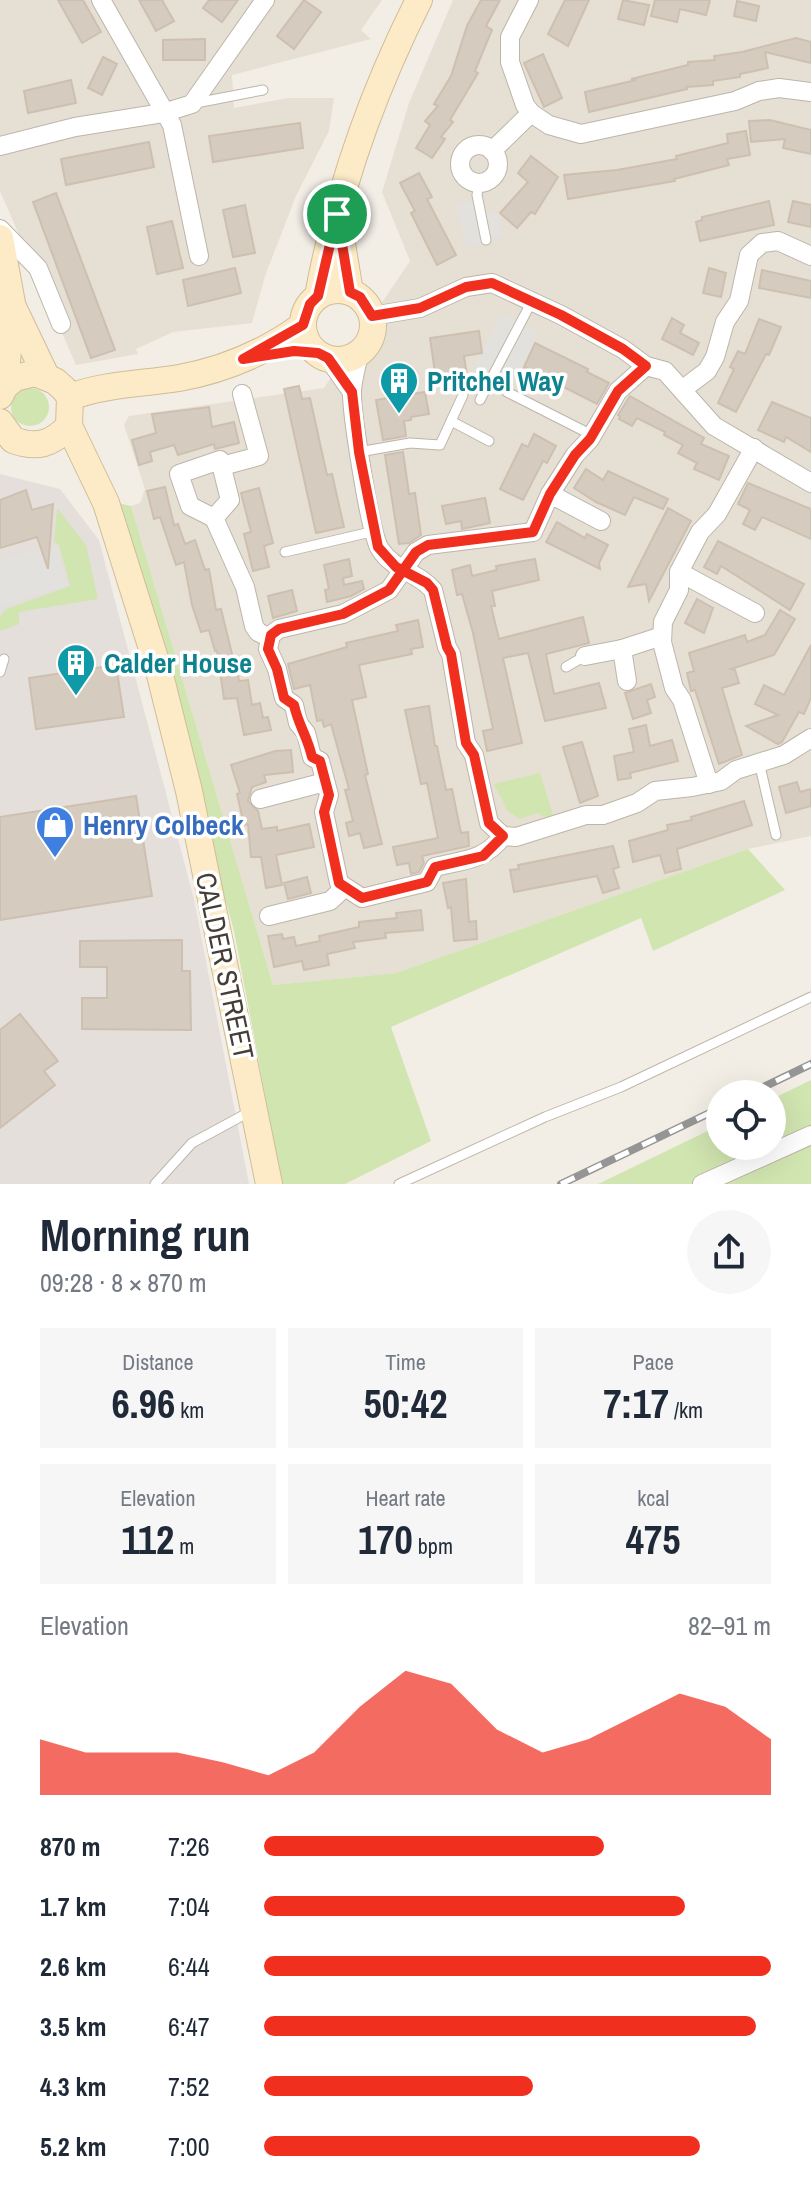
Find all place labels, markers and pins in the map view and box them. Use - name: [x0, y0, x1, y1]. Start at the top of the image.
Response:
- pin: [303, 180, 371, 248]
- building icon: Pritchel Way: [378, 360, 420, 415]
- place label: Pritchel Way: [427, 362, 564, 400]
- building icon: Calder House: [55, 642, 97, 697]
- place label: Calder House: [104, 644, 252, 682]
- shop icon: Henry Colbeck: [34, 804, 76, 859]
- place label: Henry Colbeck: [83, 806, 244, 844]

